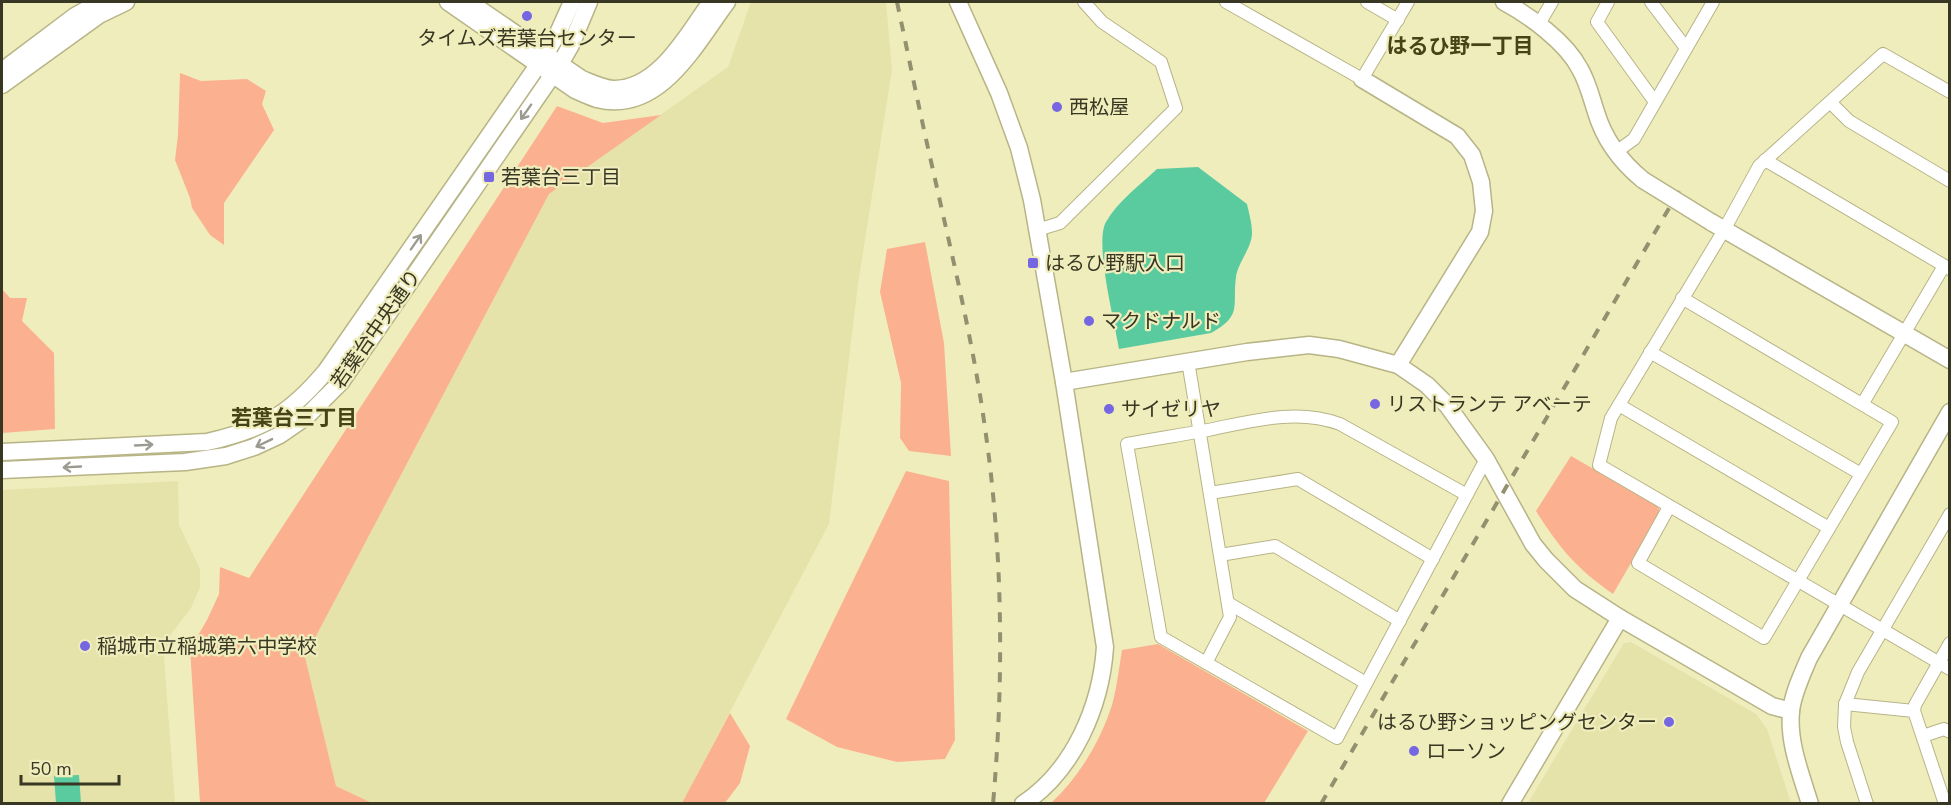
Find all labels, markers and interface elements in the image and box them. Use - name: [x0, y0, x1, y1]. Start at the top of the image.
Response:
- marker: タイムズ若葉台センター: [520, 9, 534, 23]
- place label: タイムズ若葉台センター: [417, 25, 637, 52]
- district label: はるひ野一丁目: [1387, 32, 1534, 60]
- place label: 西松屋: [1069, 94, 1129, 121]
- marker: 西松屋: [1050, 100, 1064, 114]
- one-way arrow: [520, 104, 532, 120]
- place label: 若葉台三丁目: [501, 164, 621, 191]
- marker: 若葉台三丁目: [482, 170, 496, 184]
- one-way arrow: [410, 234, 422, 251]
- place label: はるひ野駅入口: [1045, 250, 1185, 277]
- marker: はるひ野駅入口: [1026, 256, 1040, 270]
- street label: 若葉台中央通り: [325, 264, 427, 394]
- place label: マクドナルド: [1101, 308, 1221, 335]
- marker: マクドナルド: [1082, 314, 1096, 328]
- place label: リストランテ アベーテ: [1387, 391, 1592, 418]
- place label: サイゼリヤ: [1121, 396, 1221, 423]
- marker: リストランテ アベーテ: [1368, 397, 1382, 411]
- marker: サイゼリヤ: [1102, 402, 1116, 416]
- district label: 若葉台三丁目: [231, 404, 357, 432]
- one-way arrow: [256, 437, 274, 449]
- one-way arrow: [133, 440, 153, 451]
- one-way arrow: [63, 462, 82, 473]
- place label: 稲城市立稲城第六中学校: [97, 633, 317, 660]
- marker: 稲城市立稲城第六中学校: [78, 639, 92, 653]
- place label: はるひ野ショッピングセンター: [1377, 709, 1657, 736]
- marker: はるひ野ショッピングセンター: [1662, 715, 1676, 729]
- place label: ローソン: [1426, 738, 1506, 765]
- marker: ローソン: [1407, 744, 1421, 758]
- scale bar: [21, 748, 118, 786]
- text: 50 m: [30, 757, 72, 781]

